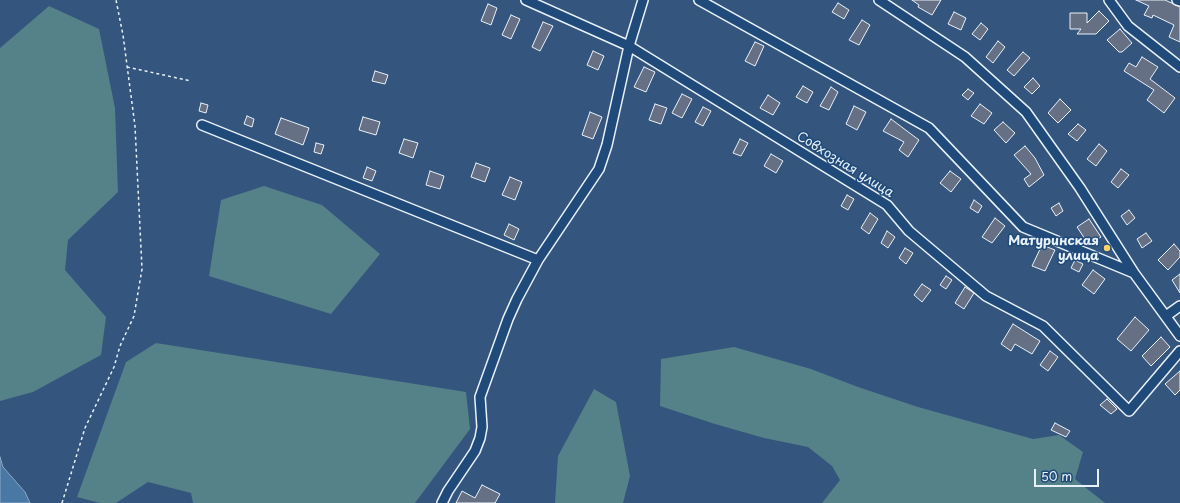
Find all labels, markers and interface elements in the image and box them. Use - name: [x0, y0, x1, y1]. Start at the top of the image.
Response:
- street label: Совхозная улица: [793, 129, 897, 201]
- place label: Матуринская улица: [1008, 233, 1099, 264]
- marker: Матуринская улица: [1102, 243, 1112, 253]
- scale bar: [1036, 461, 1101, 487]
- text: 50 m: [1041, 467, 1072, 485]

